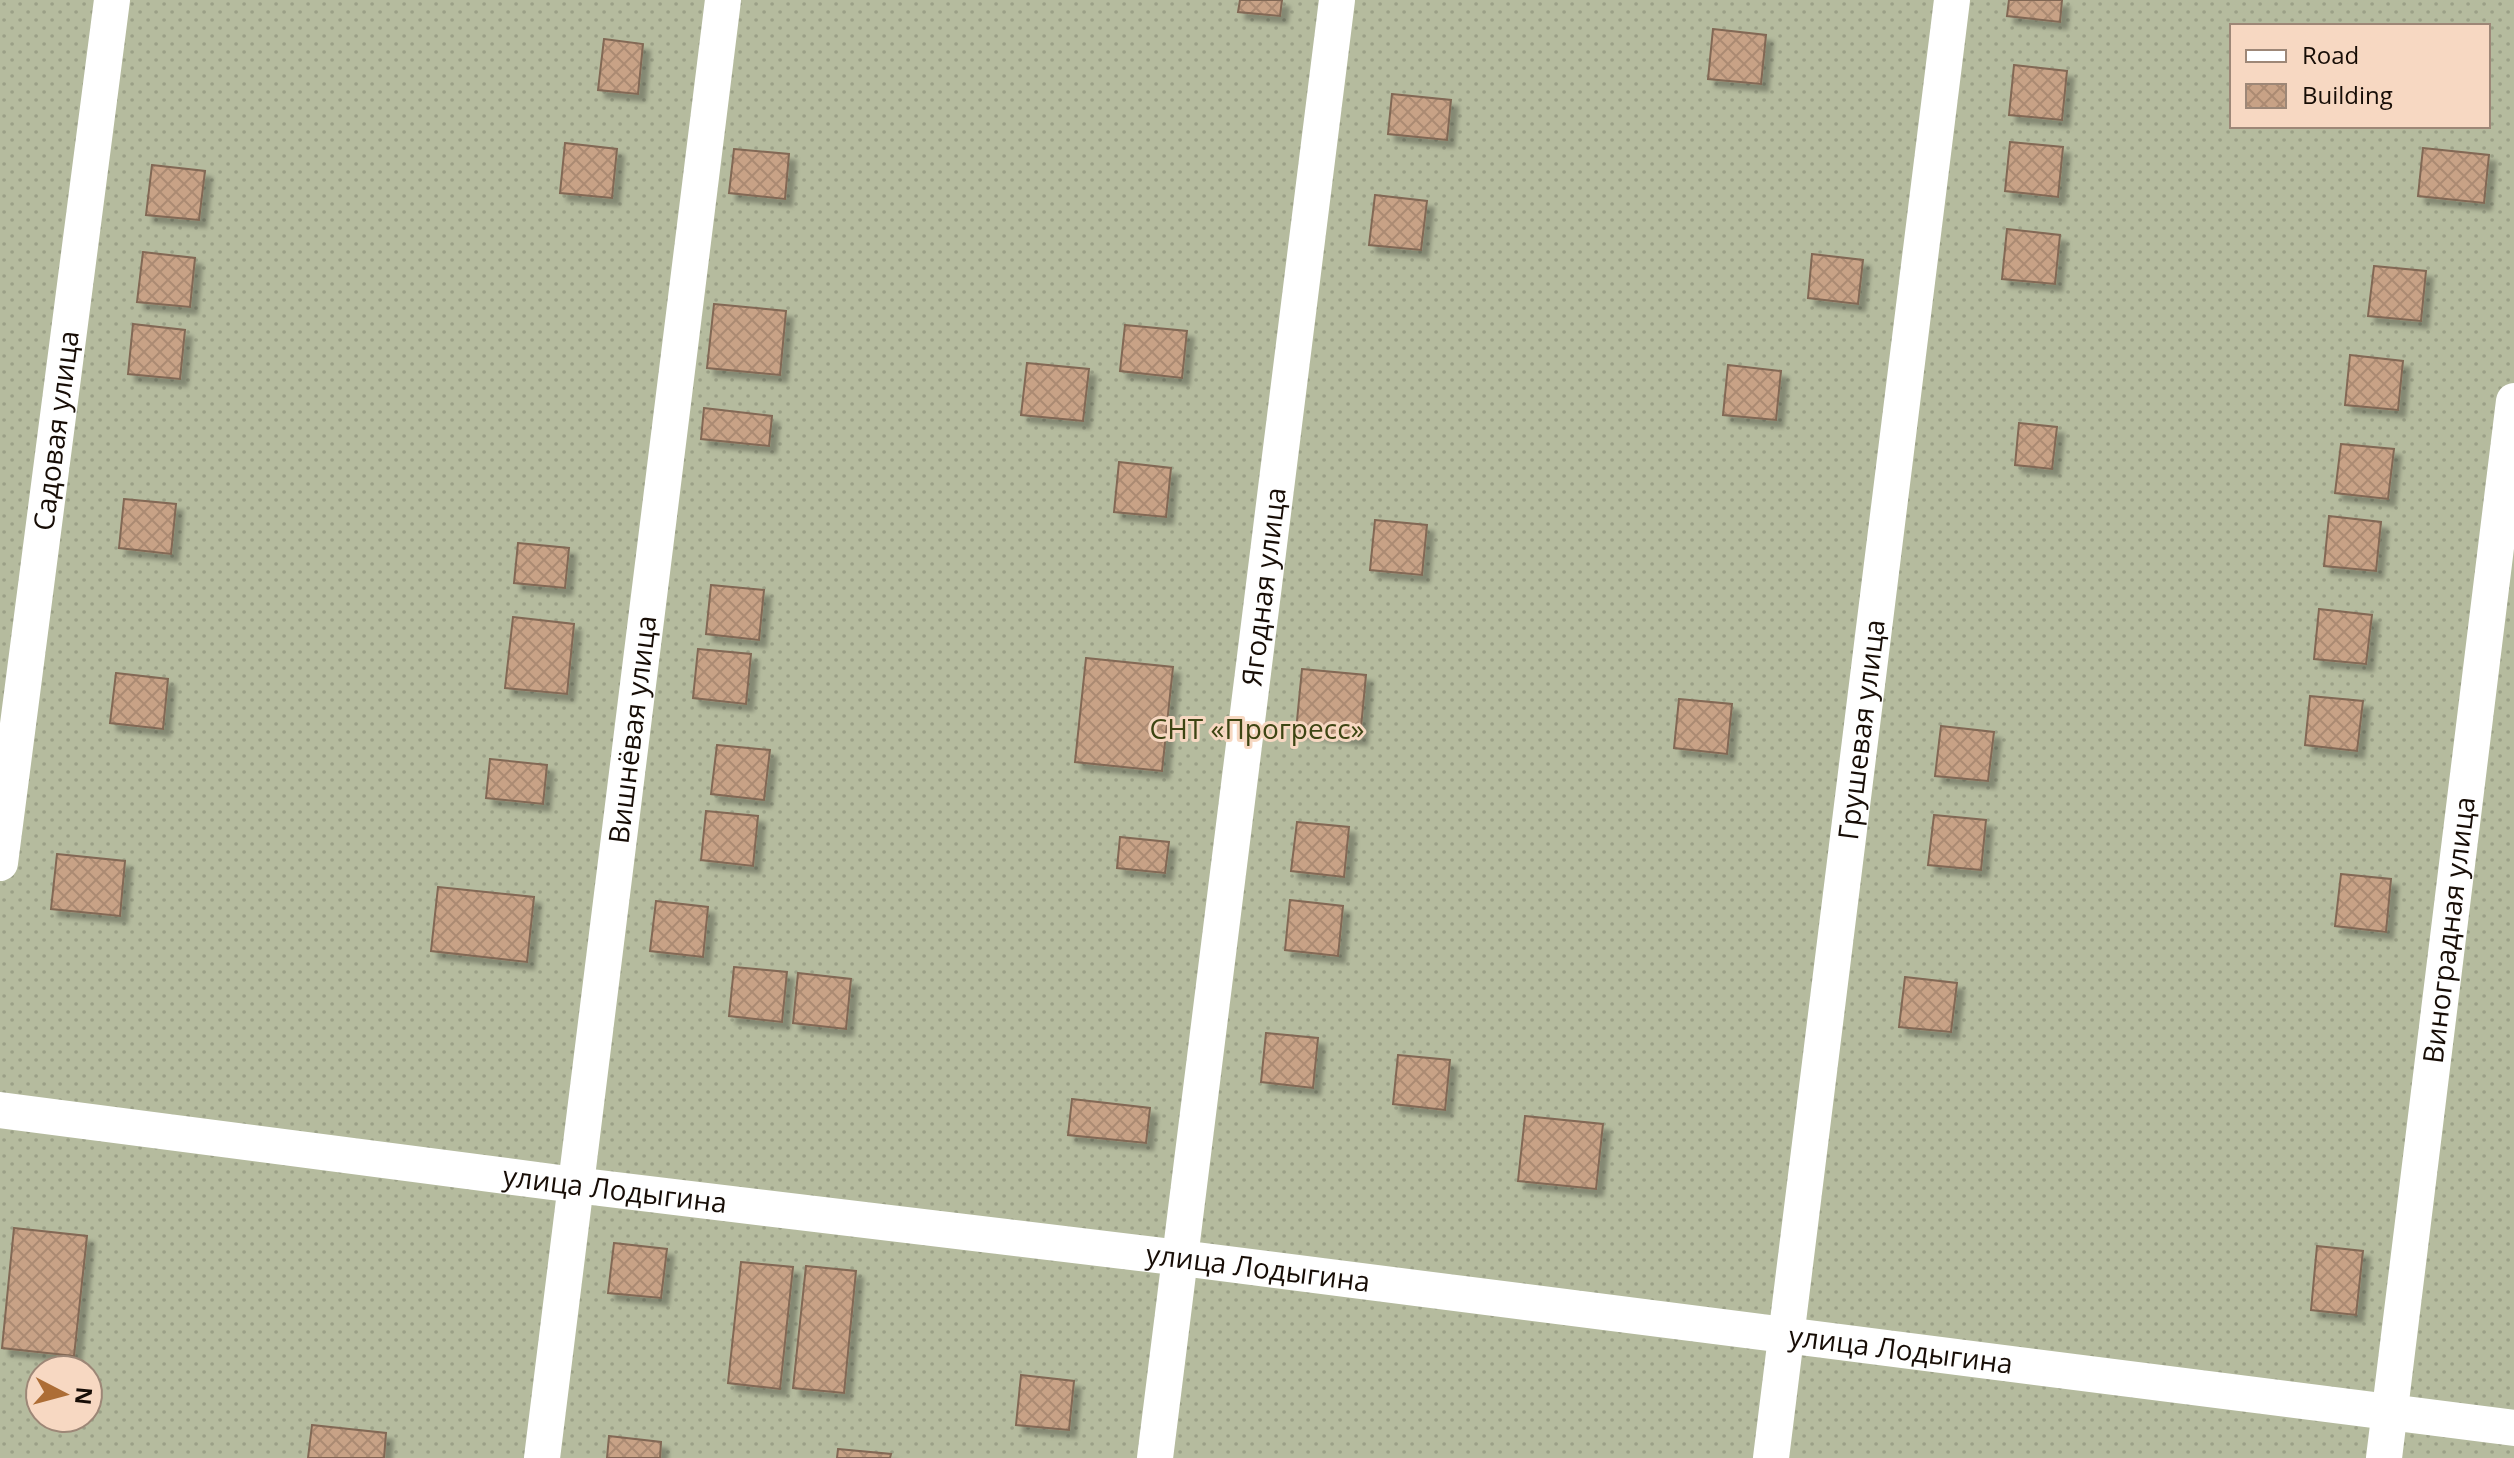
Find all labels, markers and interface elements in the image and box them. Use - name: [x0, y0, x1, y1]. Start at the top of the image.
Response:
- legend: [2230, 24, 2490, 128]
- text: Road: [2302, 38, 2359, 71]
- text: Building: [2302, 78, 2393, 111]
- street label: Садовая улица: [23, 328, 87, 533]
- street label: Ягодная улица: [1232, 485, 1294, 688]
- street label: Вишнёвая улица: [598, 613, 664, 846]
- street label: Грушевая улица: [1828, 617, 1893, 842]
- park label: СНТ «Прогресс»: [1150, 709, 1364, 747]
- street label: Виноградная улица: [2413, 794, 2483, 1065]
- street label: улица Лодыгина: [501, 1156, 729, 1221]
- street label: улица Лодыгина: [1144, 1234, 1373, 1300]
- street label: улица Лодыгина: [1787, 1316, 2015, 1382]
- north arrow: [24, 1354, 104, 1434]
- text: N: [69, 1386, 101, 1407]

